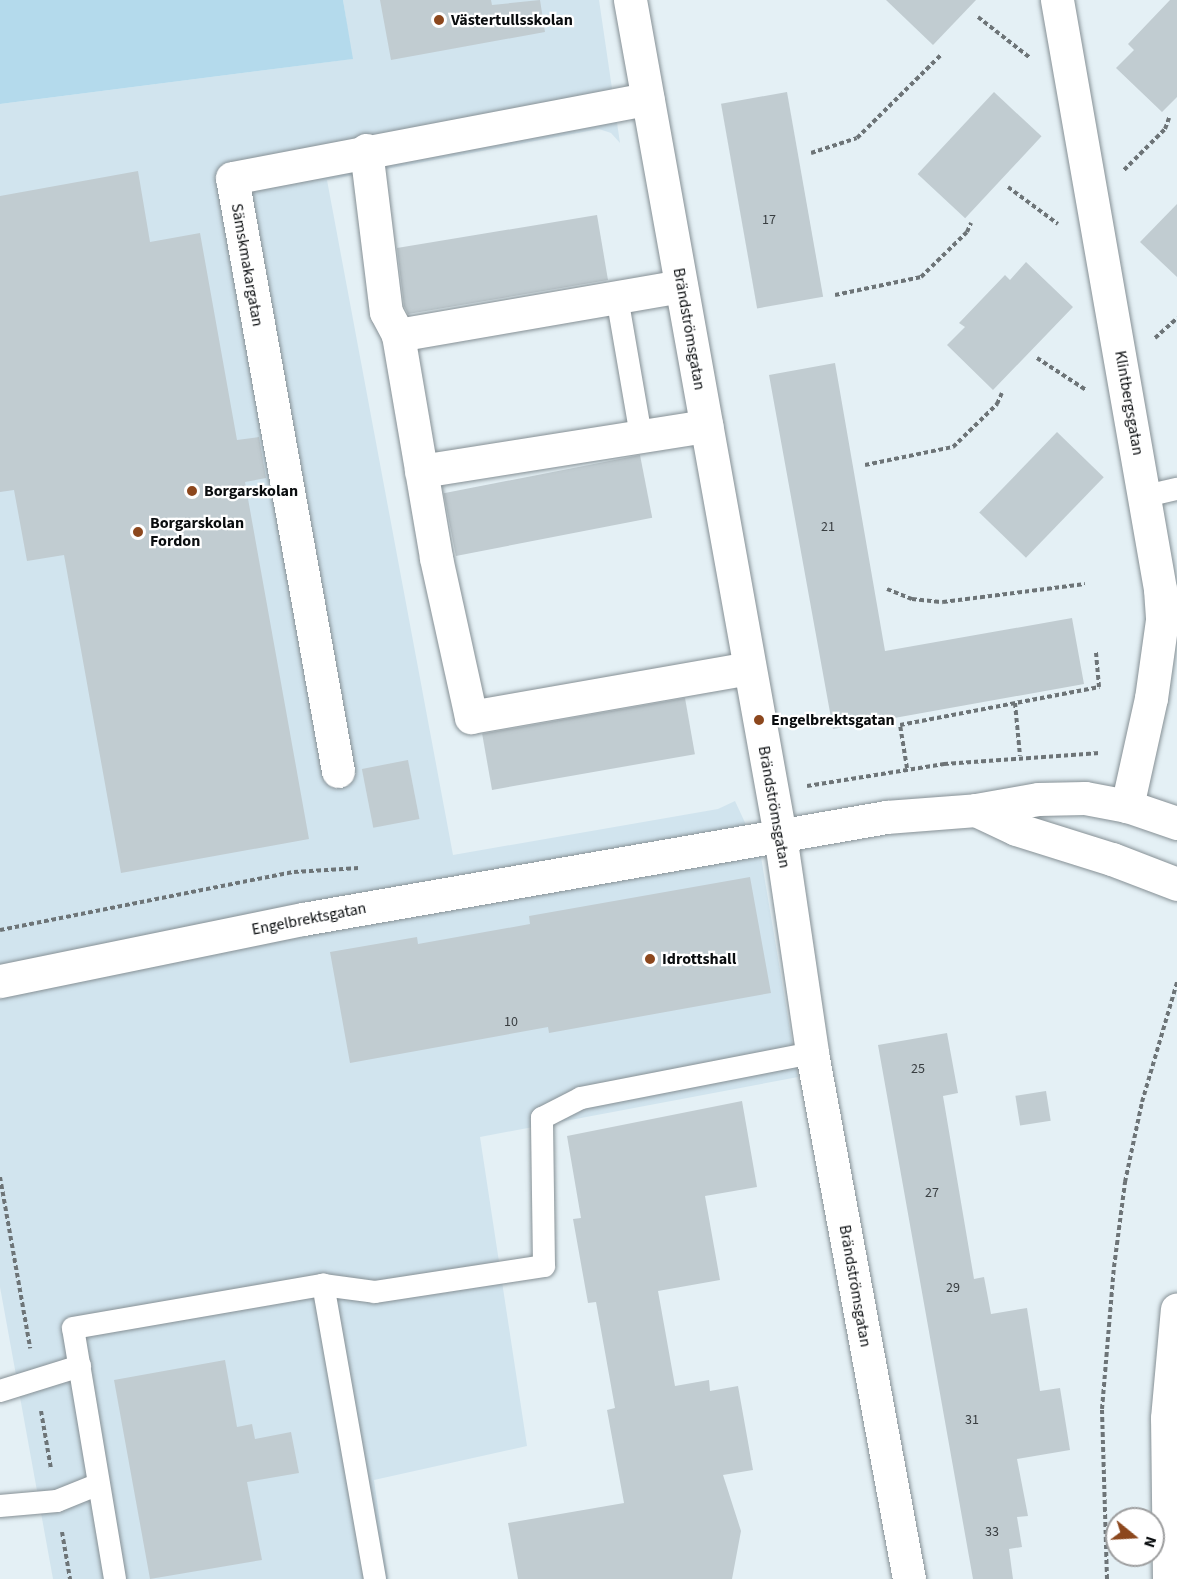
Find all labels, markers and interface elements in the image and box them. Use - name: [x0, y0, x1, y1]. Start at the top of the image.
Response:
- place label: Västertullsskolan: [451, 10, 573, 30]
- marker: Västertullsskolan: [432, 13, 446, 27]
- street label: Sämskmakargatan: [227, 202, 267, 328]
- house number: 17: [762, 212, 776, 228]
- street label: Brändströmsgatan: [669, 266, 709, 392]
- street label: Klintbergsgatan: [1110, 349, 1148, 457]
- place label: Borgarskolan: [204, 481, 298, 501]
- marker: Borgarskolan: [185, 484, 199, 498]
- place label: Borgarskolan Fordon: [150, 513, 244, 551]
- house number: 21: [821, 519, 835, 535]
- marker: Borgarskolan Fordon: [131, 525, 145, 539]
- place label: Engelbrektsgatan: [771, 710, 895, 730]
- marker: Engelbrektsgatan: [752, 713, 766, 727]
- street label: Brändströmsgatan: [754, 744, 794, 870]
- street label: Engelbrektsgatan: [250, 898, 368, 940]
- place label: Idrottshall: [662, 949, 736, 969]
- marker: Idrottshall: [643, 952, 657, 966]
- house number: 10: [504, 1014, 518, 1030]
- house number: 25: [911, 1061, 925, 1077]
- house number: 27: [925, 1185, 939, 1201]
- street label: Brändströmsgatan: [835, 1223, 875, 1349]
- house number: 29: [946, 1280, 960, 1296]
- house number: 31: [965, 1412, 979, 1428]
- north arrow: [1105, 1507, 1165, 1567]
- house number: 33: [985, 1524, 999, 1540]
- text: N: [1138, 1533, 1162, 1550]

